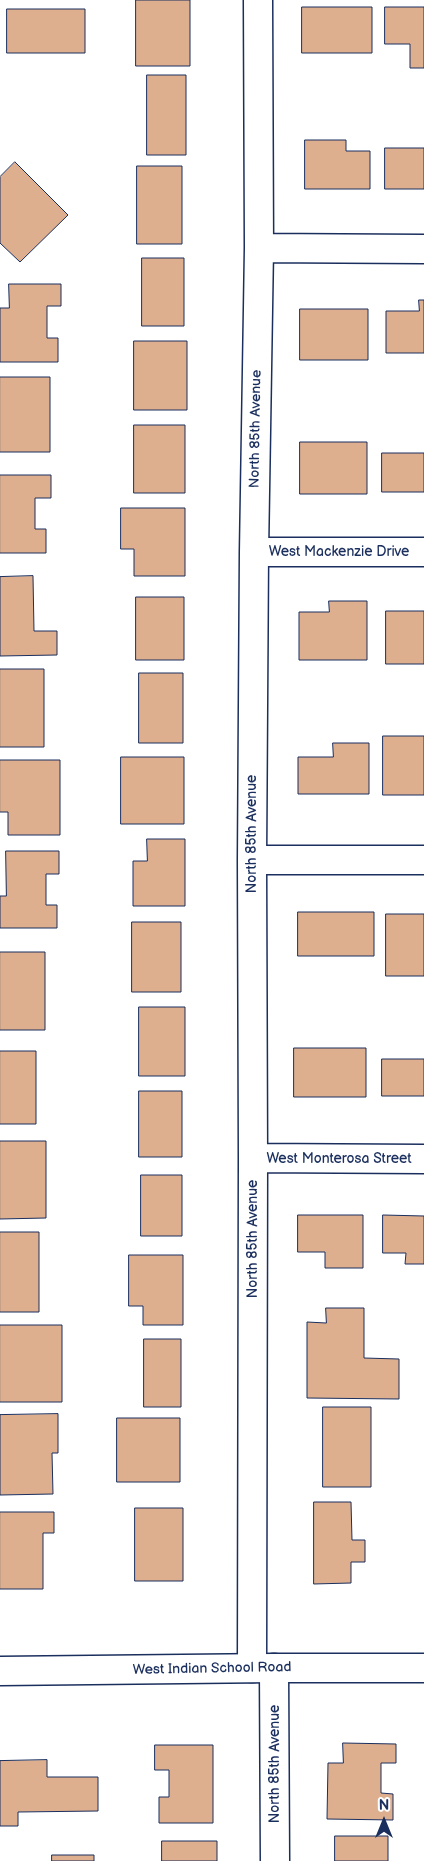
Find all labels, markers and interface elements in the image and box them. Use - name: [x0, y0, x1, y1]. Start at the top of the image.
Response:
- street label: North 85th Avenue: [247, 370, 265, 488]
- street label: West Mackenzie Drive: [269, 544, 409, 560]
- street label: North 85th Avenue: [244, 775, 260, 893]
- street label: West Monterosa Street: [266, 1151, 412, 1167]
- street label: North 85th Avenue: [245, 1180, 261, 1298]
- street label: West Indian School Road: [132, 1659, 292, 1679]
- street label: North 85th Avenue: [267, 1705, 283, 1823]
- north arrow: [359, 1796, 409, 1846]
- text: N: [379, 1797, 389, 1814]

